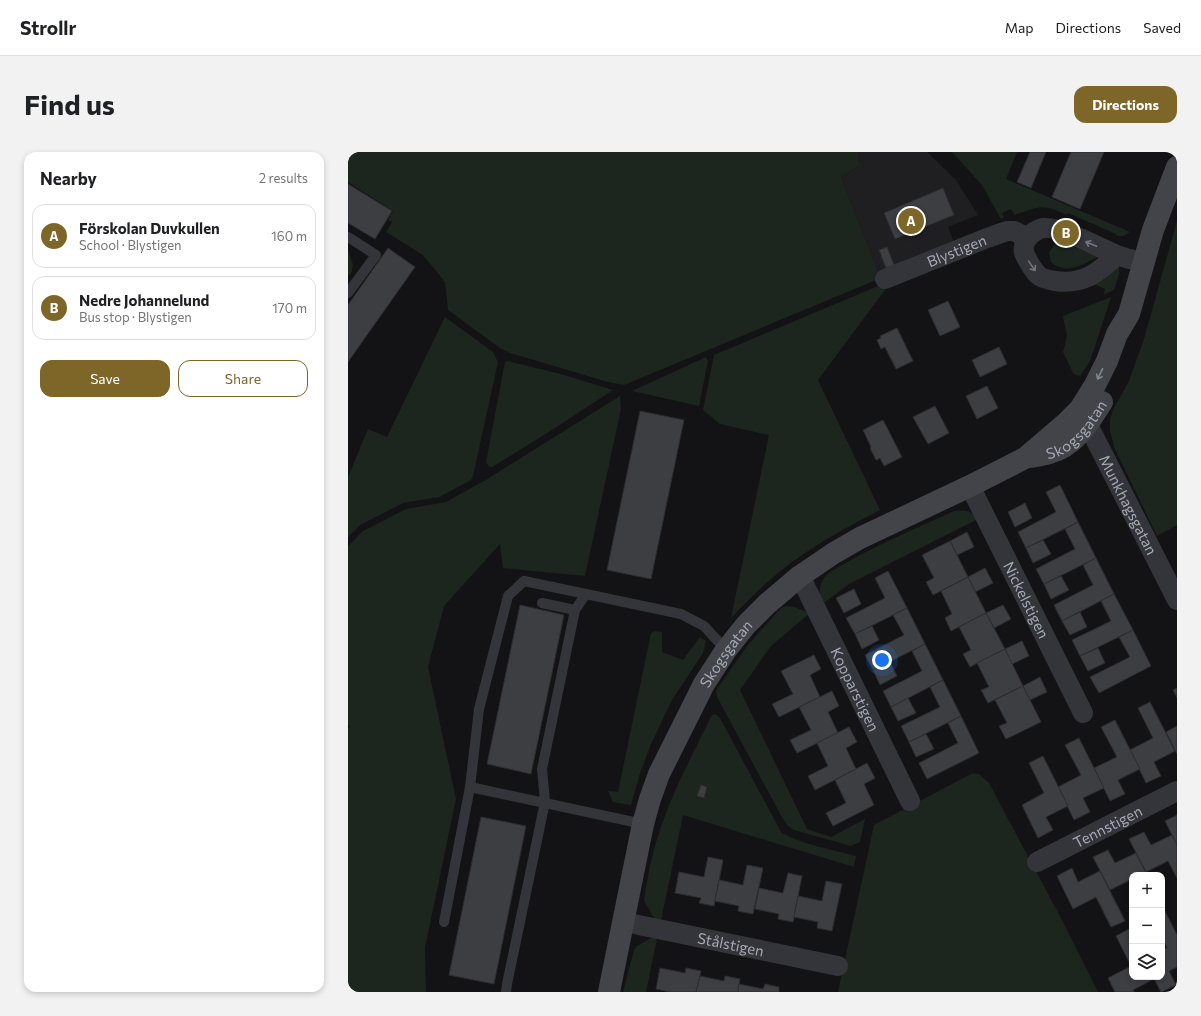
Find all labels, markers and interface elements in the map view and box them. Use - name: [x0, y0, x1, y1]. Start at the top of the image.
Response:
- text: Strollr: [20, 16, 76, 39]
- text: Map: [1005, 19, 1034, 36]
- text: Directions: [1056, 19, 1121, 36]
- text: Saved: [1143, 19, 1181, 36]
- button: Directions: [1074, 86, 1177, 123]
- text: Find us: [24, 87, 115, 121]
- text: Nearby: [40, 168, 97, 189]
- text: 2 results: [259, 170, 308, 186]
- pin: A: [898, 206, 924, 236]
- pin: B: [1053, 218, 1079, 248]
- text: Förskolan Duvkullen: [79, 219, 220, 237]
- text: A: [49, 228, 59, 244]
- text: 160 m: [271, 228, 307, 244]
- street label: Blystigen: [924, 230, 989, 270]
- text: School · Blystigen: [79, 237, 182, 253]
- one-way arrow: [1086, 240, 1098, 247]
- one-way arrow: [1028, 260, 1036, 271]
- text: Nedre Johannelund: [79, 291, 209, 309]
- text: B: [50, 300, 58, 316]
- text: 170 m: [272, 300, 307, 316]
- text: Bus stop · Blystigen: [79, 309, 192, 325]
- button: Save: [40, 360, 170, 397]
- button: Share: [178, 360, 308, 397]
- one-way arrow: [1096, 368, 1103, 380]
- street label: Skogsgatan: [1044, 397, 1110, 462]
- street label: Munkhagsgatan: [1096, 452, 1161, 557]
- street label: Nickelstigen: [1000, 558, 1053, 641]
- street label: Skogsgatan: [695, 615, 756, 691]
- street label: Kopparstigen: [827, 644, 883, 734]
- your location: [872, 650, 892, 670]
- street label: Tennstigen: [1070, 801, 1145, 851]
- map controls: [1129, 872, 1165, 980]
- button: +: [1129, 872, 1165, 908]
- button: −: [1129, 908, 1165, 944]
- street label: Stålstigen: [696, 928, 766, 960]
- button: layers: [1129, 944, 1165, 980]

